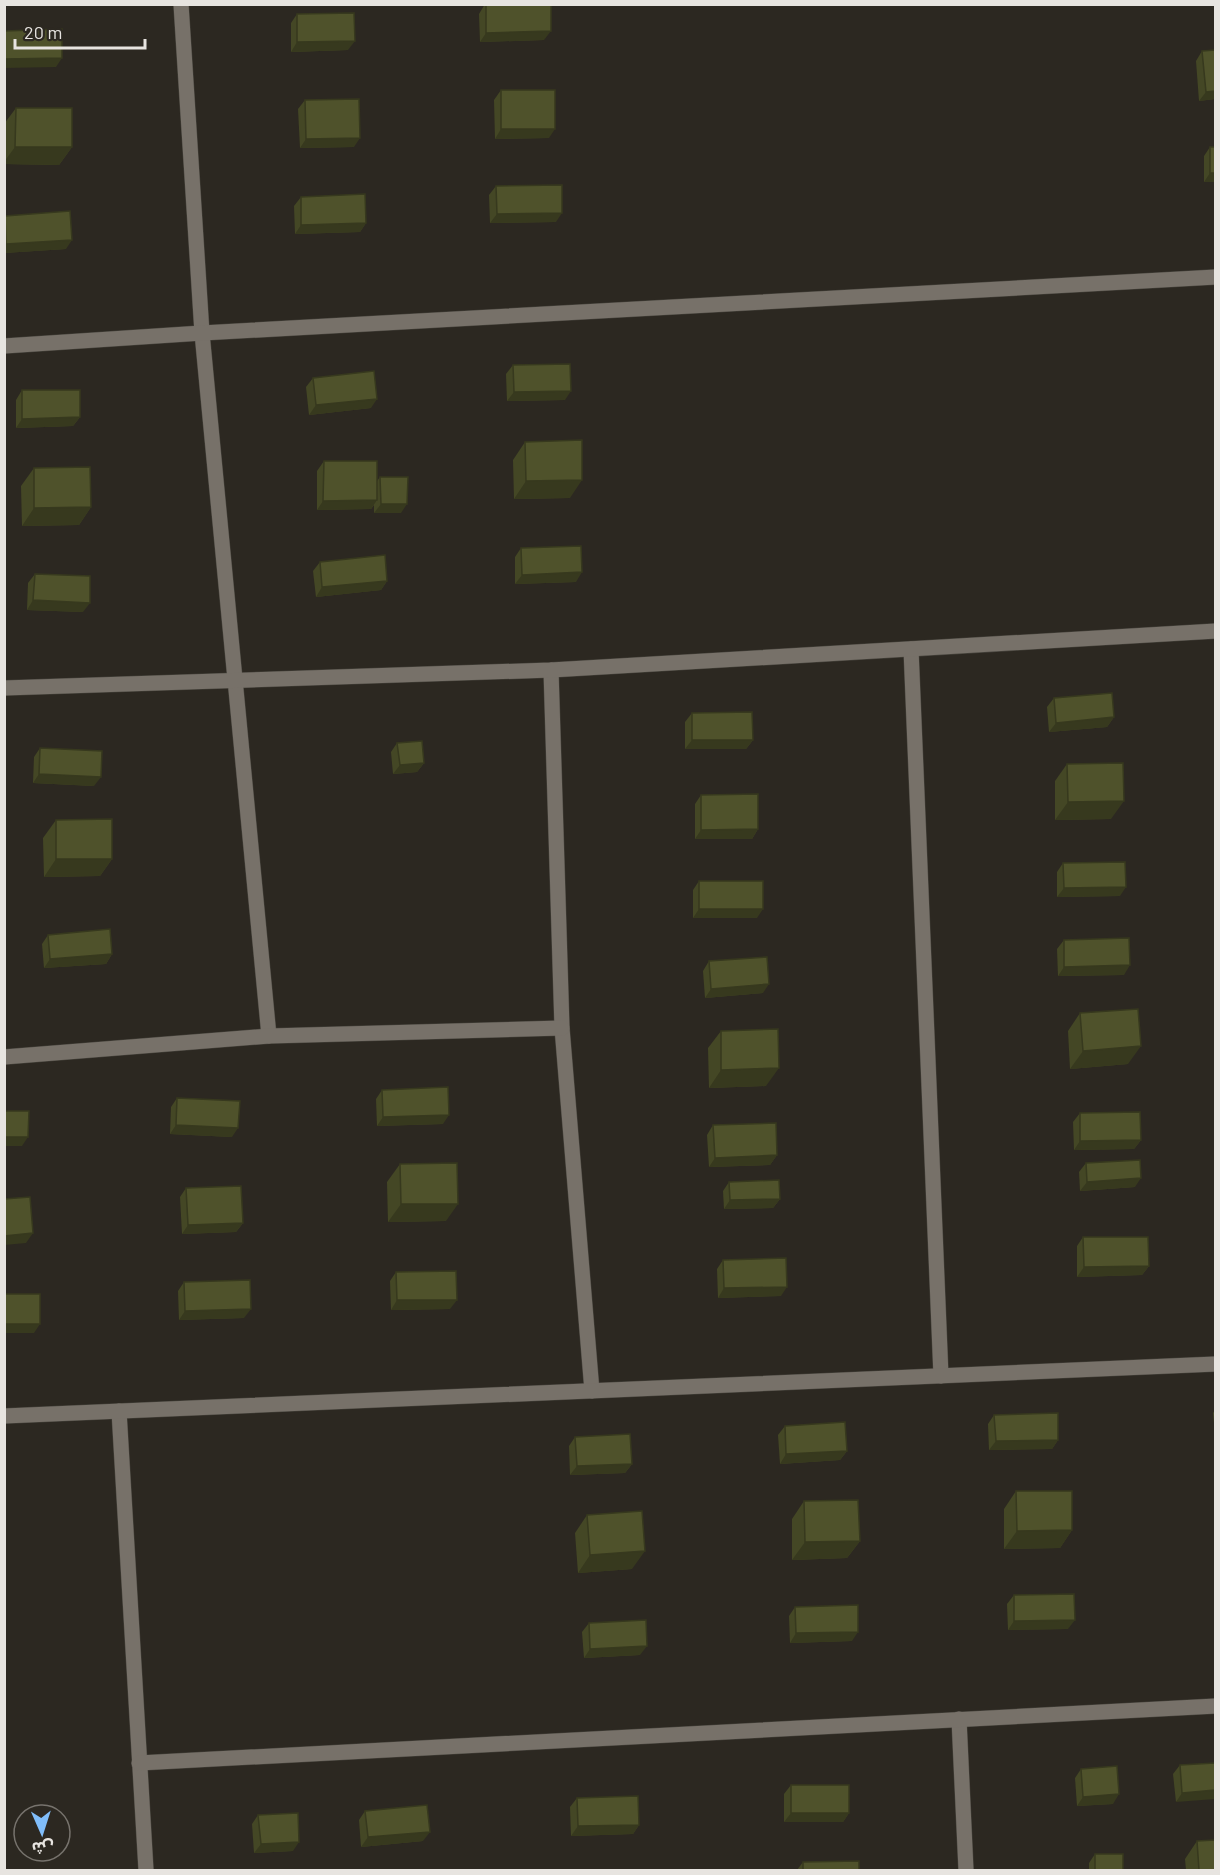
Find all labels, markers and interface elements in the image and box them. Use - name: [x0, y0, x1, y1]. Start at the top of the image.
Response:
- scale bar: [15, 12, 146, 50]
- text: 20 m: [24, 21, 62, 43]
- north arrow: [12, 1803, 72, 1863]
- text: ش: [31, 1837, 54, 1859]

